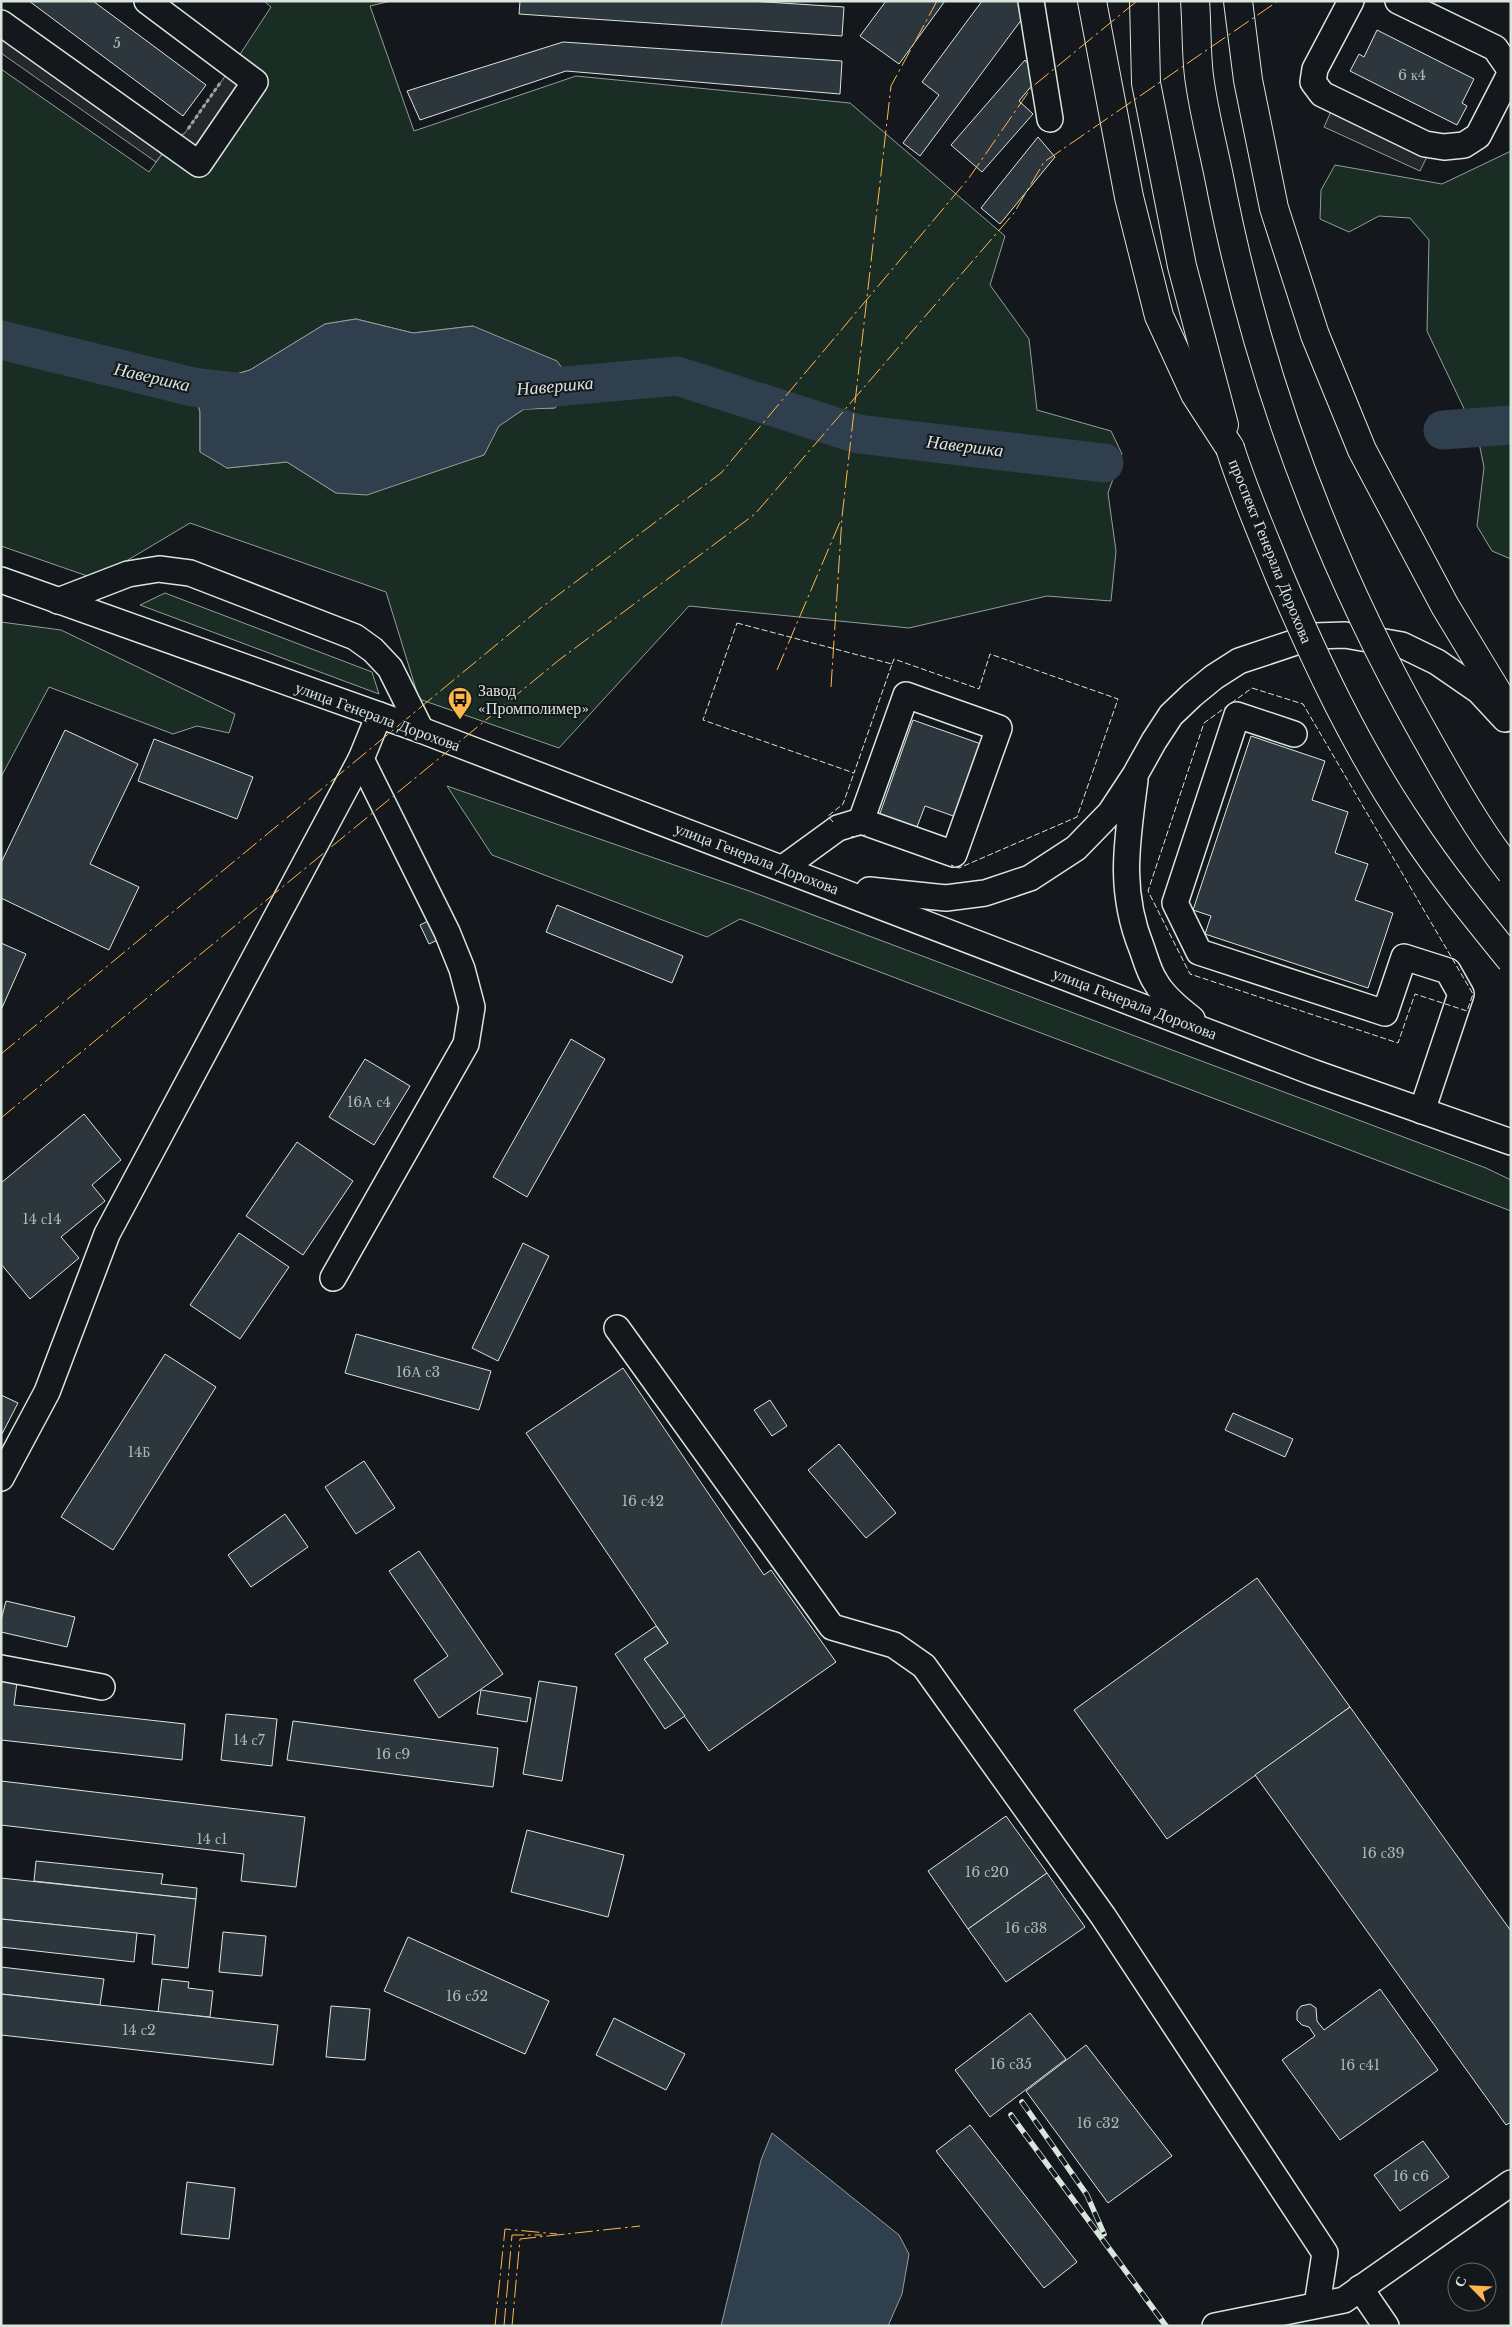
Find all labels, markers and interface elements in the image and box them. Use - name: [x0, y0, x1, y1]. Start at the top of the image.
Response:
- house number: 5: [113, 34, 121, 52]
- house number: 6 к4: [1398, 66, 1426, 84]
- water label: Навершка: [111, 357, 192, 396]
- water label: Навершка: [515, 372, 594, 400]
- water label: Навершка: [924, 430, 1005, 462]
- street label: проспект Генерала Дорохова: [1225, 456, 1317, 646]
- street label: улица Генерала Дорохова: [293, 677, 463, 755]
- place label: Завод «Промполимер»: [478, 680, 589, 718]
- bus stop icon: Завод «Промполимер»: [447, 686, 473, 720]
- street label: улица Генерала Дорохова: [672, 817, 842, 899]
- street label: улица Генерала Дорохова: [1050, 962, 1220, 1044]
- house number: 16А с4: [347, 1093, 391, 1111]
- house number: 14 с14: [22, 1210, 62, 1228]
- house number: 16А с3: [396, 1363, 440, 1381]
- house number: 14Б: [128, 1443, 150, 1461]
- house number: 16 с42: [622, 1492, 664, 1510]
- house number: 14 с7: [233, 1731, 266, 1749]
- house number: 16 с9: [376, 1745, 410, 1763]
- house number: 14 с1: [197, 1830, 227, 1848]
- house number: 16 с39: [1361, 1844, 1405, 1862]
- house number: 16 с20: [965, 1863, 1009, 1881]
- house number: 16 с38: [1005, 1919, 1047, 1937]
- house number: 16 с52: [446, 1987, 488, 2005]
- house number: 14 с2: [122, 2021, 156, 2039]
- house number: 16 с35: [990, 2055, 1032, 2073]
- house number: 16 с41: [1340, 2056, 1380, 2074]
- house number: 16 с32: [1077, 2114, 1119, 2132]
- house number: 16 c6: [1393, 2167, 1429, 2185]
- north arrow: [1447, 2262, 1497, 2312]
- text: С: [1450, 2273, 1470, 2290]

